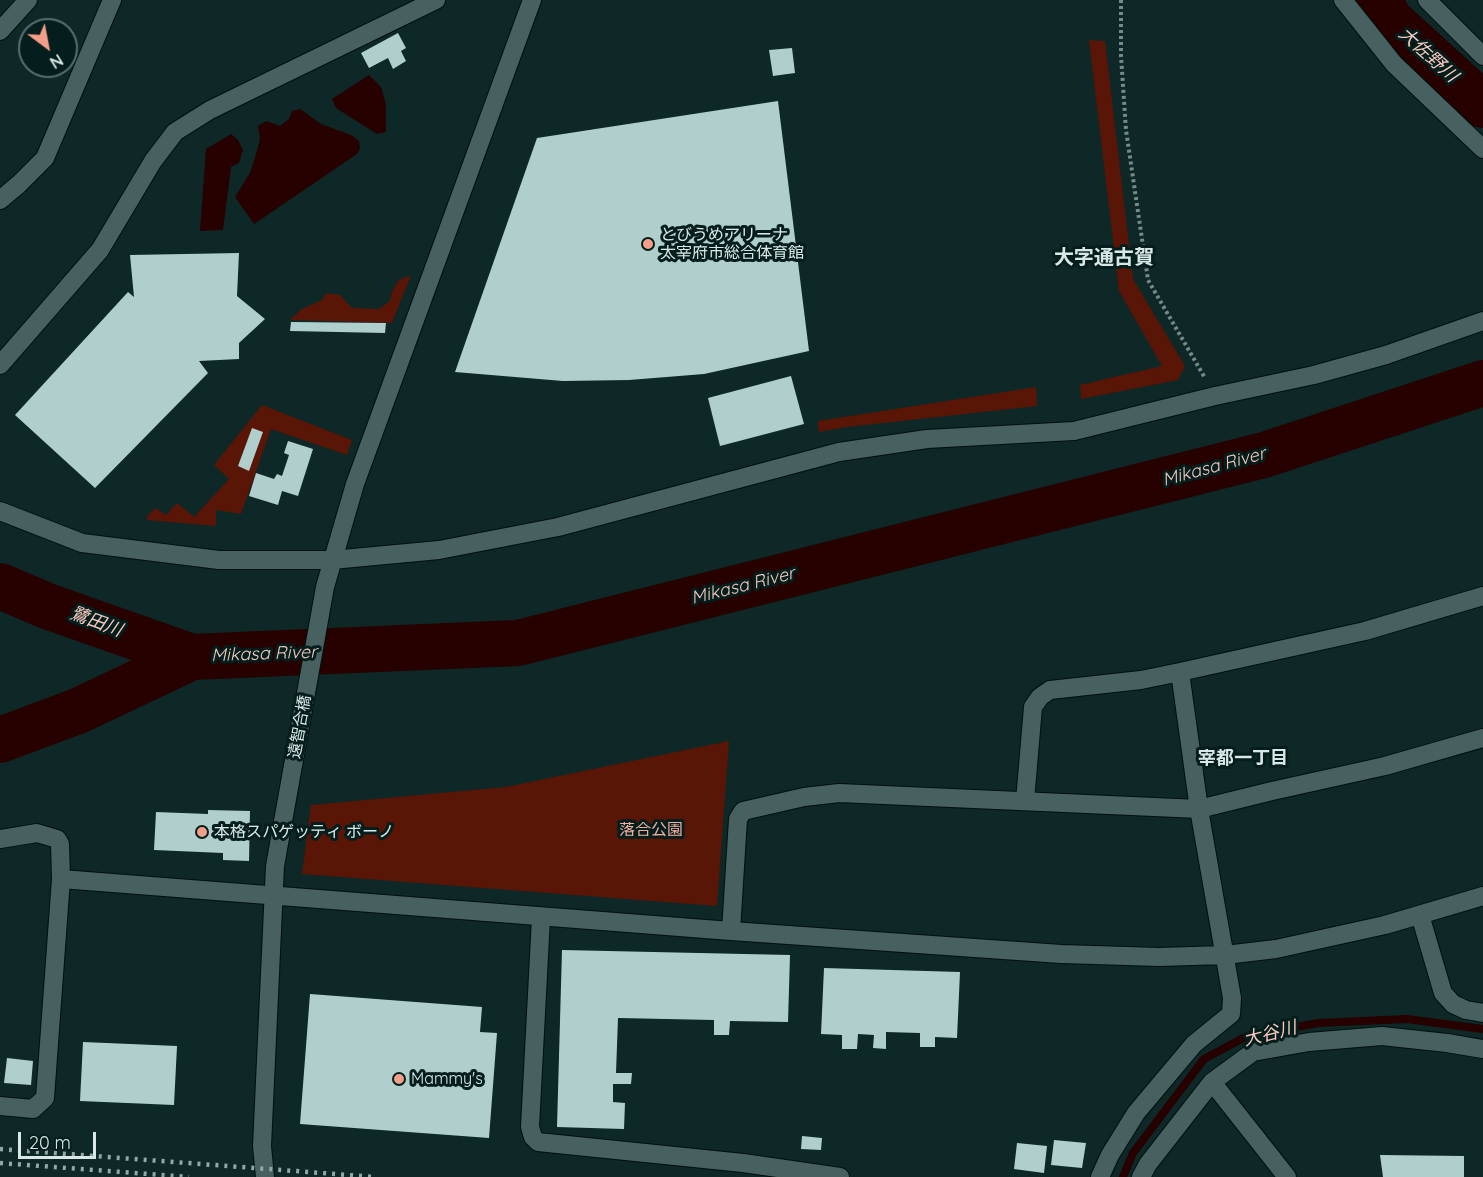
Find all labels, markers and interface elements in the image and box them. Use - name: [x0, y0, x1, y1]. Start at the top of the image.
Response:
- north arrow: [18, 18, 78, 78]
- water label: 大佐野川: [1394, 23, 1462, 87]
- text: N: [46, 50, 67, 73]
- place label: とびうめアリーナ 太宰府市総合体育館: [660, 225, 804, 263]
- marker: とびうめアリーナ 太宰府市総合体育館: [641, 237, 655, 251]
- district label: 大字通古賀: [1054, 246, 1154, 270]
- water label: Mikasa River: [1160, 443, 1268, 491]
- water label: Mikasa River: [689, 563, 797, 609]
- water label: 鷺田川: [67, 603, 125, 641]
- water label: Mikasa River: [211, 641, 317, 667]
- street label: 遠智合橋: [285, 694, 315, 760]
- district label: 宰都一丁目: [1198, 748, 1288, 770]
- park label: 落合公園: [619, 820, 683, 840]
- place label: 本格スパゲッティ ボーノ: [214, 822, 394, 842]
- marker: 本格スパゲッティ ボーノ: [195, 825, 209, 839]
- water label: 大谷川: [1241, 1017, 1299, 1051]
- place label: Mammy's: [411, 1069, 483, 1089]
- marker: Mammy's: [392, 1072, 406, 1086]
- scale bar: [21, 1120, 99, 1158]
- text: 20 m: [29, 1131, 71, 1154]

